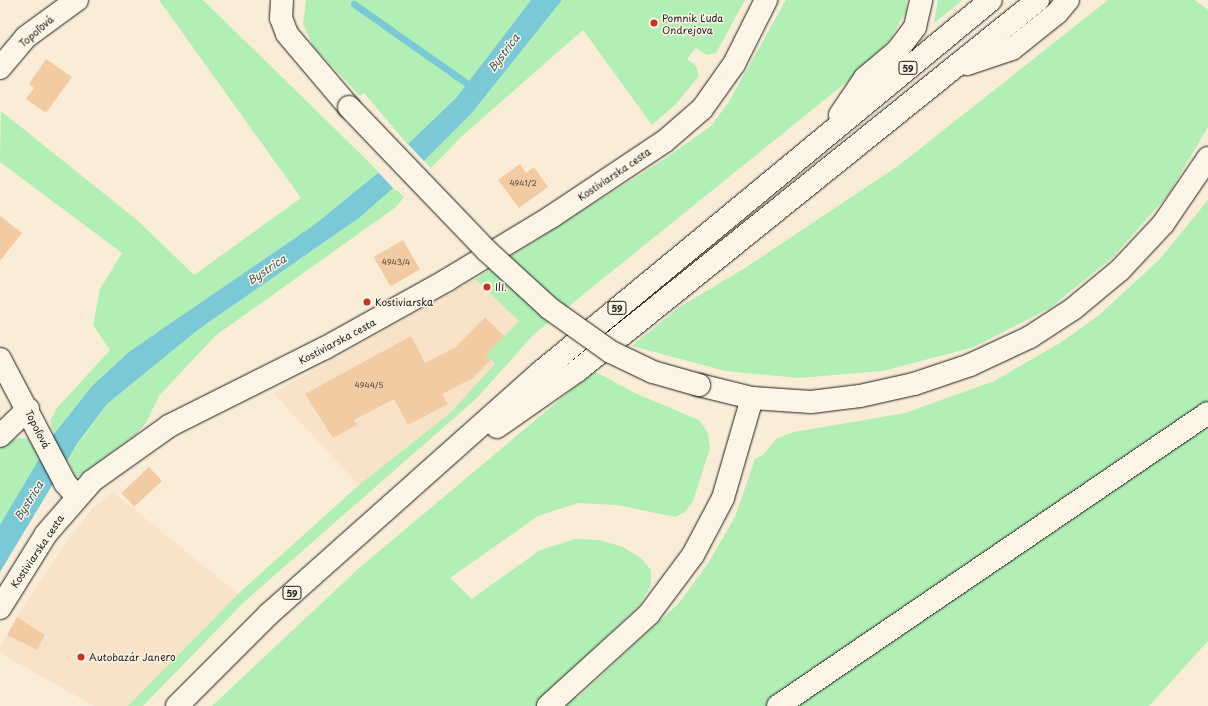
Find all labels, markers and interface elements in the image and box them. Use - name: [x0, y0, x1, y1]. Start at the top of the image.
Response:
- place label: Pomník Ľuda Ondrejova: [662, 11, 723, 34]
- street label: Topoľová: [16, 13, 56, 49]
- marker: Pomník Ľuda Ondrejova: [649, 18, 659, 28]
- water label: Bystrica: [486, 32, 522, 74]
- road number: 59: [898, 61, 918, 75]
- street label: Kostiviarska cesta: [575, 145, 653, 203]
- house number: 4941/2: [509, 179, 537, 189]
- water label: Bystrica: [245, 252, 289, 288]
- house number: 4943/4: [382, 258, 410, 268]
- place label: III.: [495, 281, 507, 293]
- marker: III.: [482, 282, 492, 292]
- place label: Kostiviarska: [375, 296, 433, 308]
- marker: Kostiviarska: [362, 297, 372, 307]
- road number: 59: [607, 301, 627, 315]
- street label: Kostiviarska cesta: [296, 315, 378, 367]
- house number: 4944/5: [355, 381, 383, 391]
- street label: Topoľová: [23, 408, 53, 450]
- water label: Bystrica: [12, 479, 46, 523]
- street label: Kostiviarska cesta: [8, 512, 66, 590]
- road number: 59: [282, 586, 302, 600]
- place label: Autobazár Janero: [89, 651, 176, 663]
- marker: Autobazár Janero: [76, 652, 86, 662]

